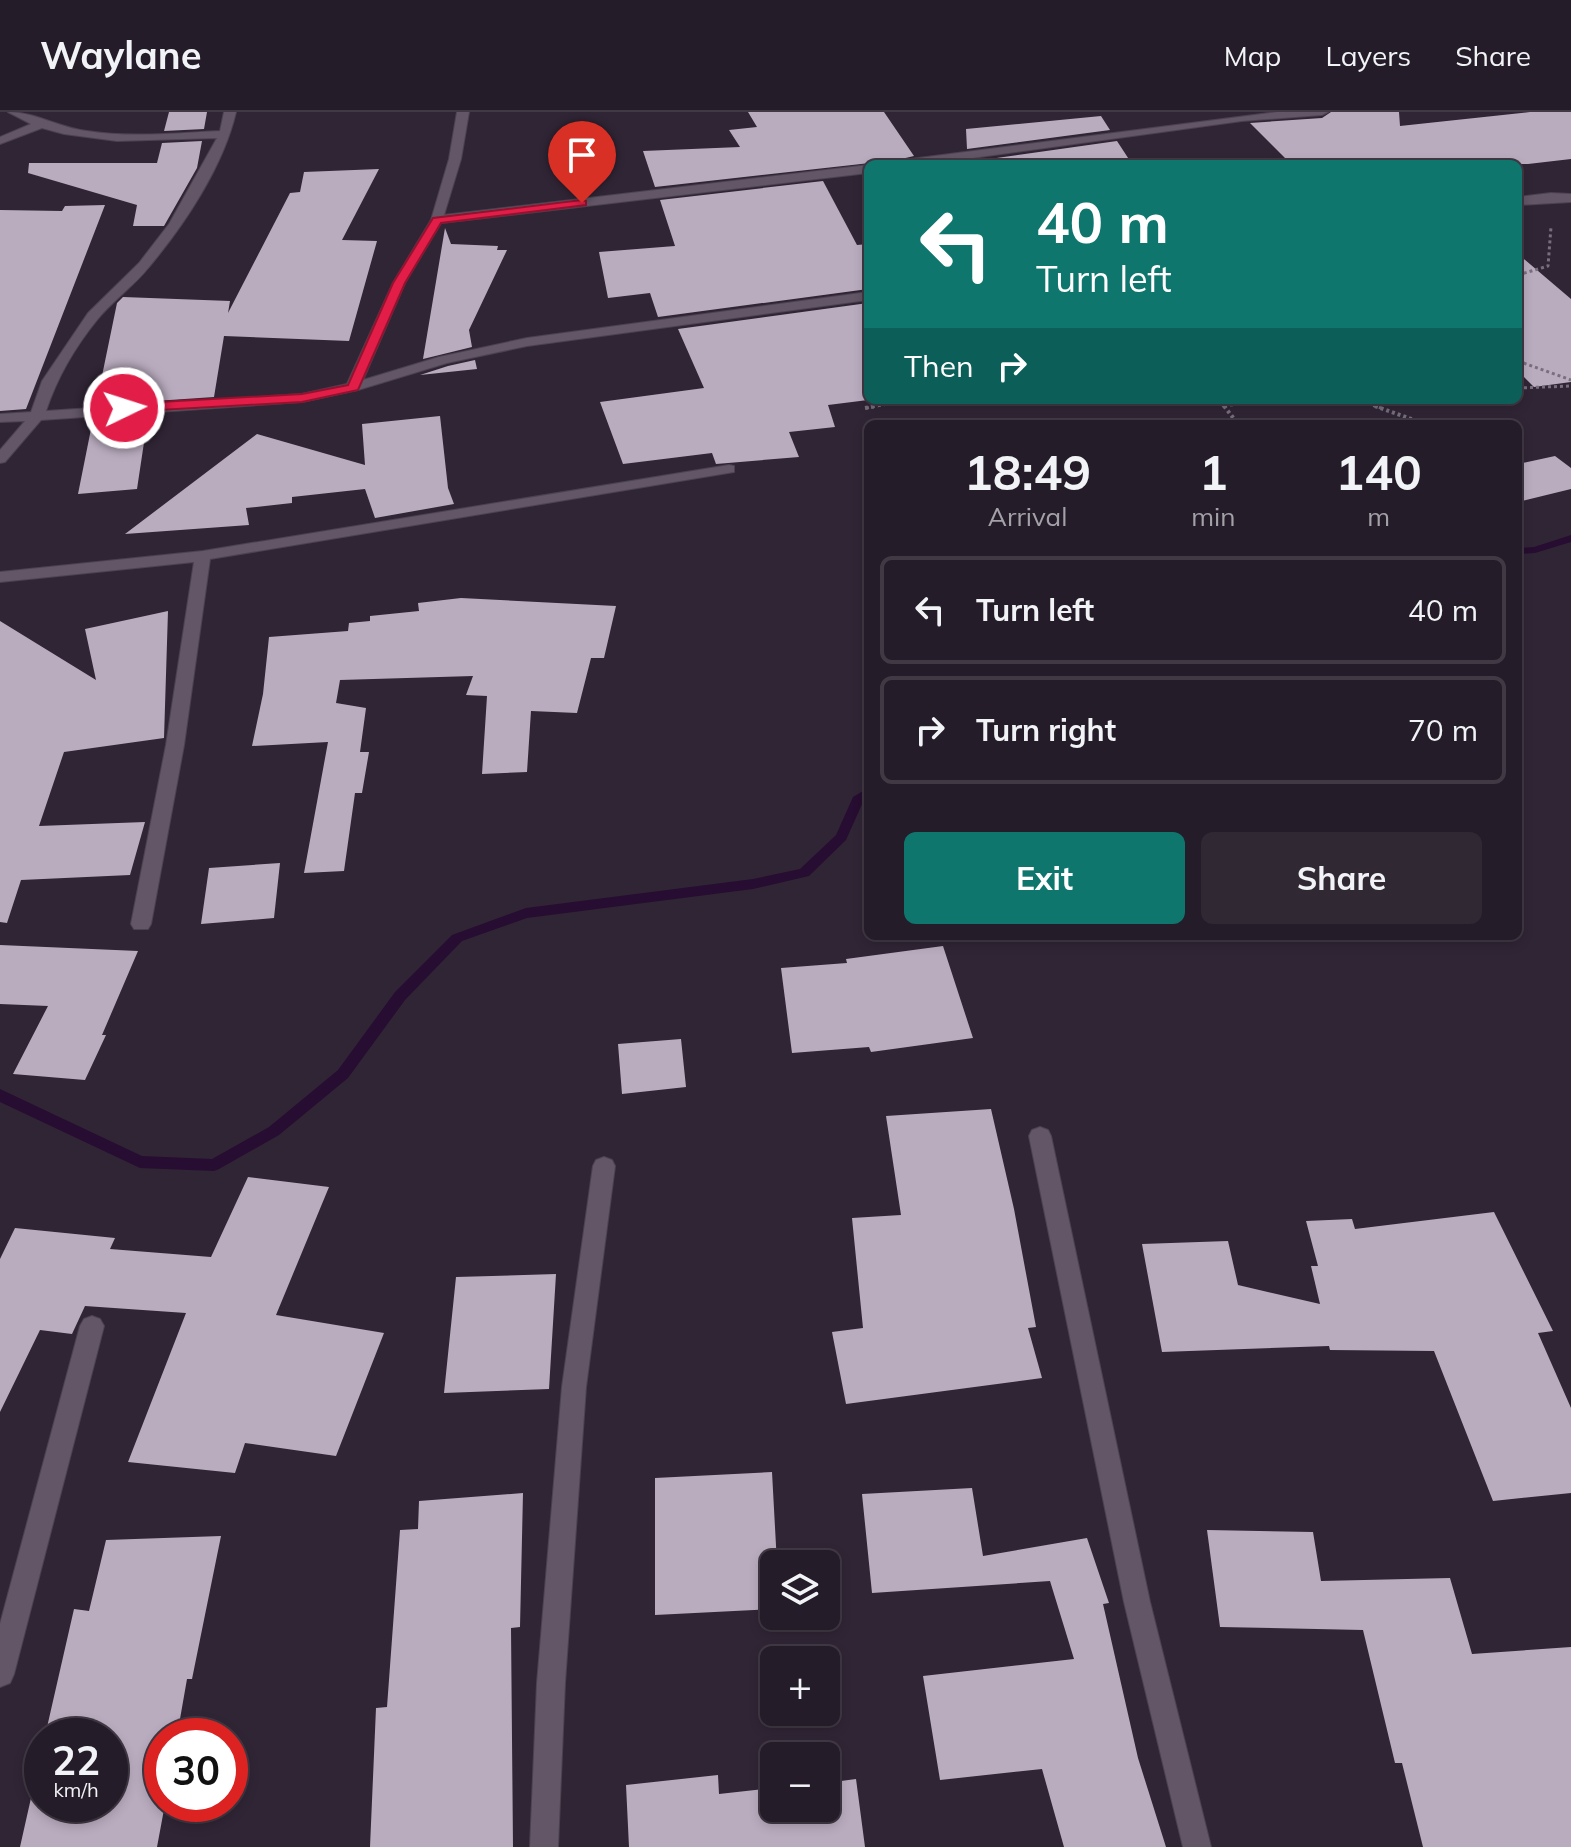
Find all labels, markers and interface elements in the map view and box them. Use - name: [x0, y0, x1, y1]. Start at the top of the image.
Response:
- text: Waylane: [40, 31, 202, 79]
- text: Map: [1224, 38, 1281, 73]
- text: Layers: [1325, 38, 1411, 73]
- text: Share: [1455, 38, 1531, 73]
- pin: [548, 121, 616, 203]
- icon: arrive: [560, 133, 604, 177]
- text: 40 m: [1036, 187, 1169, 257]
- icon: left: [904, 192, 1008, 296]
- text: Turn left: [1036, 256, 1172, 301]
- icon: right: [990, 344, 1034, 388]
- text: Then: [904, 347, 974, 385]
- position arrow: [82, 366, 166, 450]
- text: 18:49: [964, 442, 1091, 502]
- text: 1: [1199, 442, 1228, 502]
- text: 140: [1336, 442, 1422, 502]
- text: Arrival: [988, 500, 1067, 533]
- text: min: [1191, 500, 1235, 533]
- text: m: [1367, 500, 1390, 533]
- icon: left: [908, 588, 952, 632]
- text: Turn left: [976, 591, 1094, 629]
- text: 40 m: [1408, 591, 1478, 629]
- icon: right: [908, 708, 952, 752]
- text: Turn right: [976, 711, 1116, 749]
- text: 70 m: [1408, 711, 1478, 749]
- button: Exit: [904, 832, 1185, 924]
- button: Share: [1201, 832, 1482, 924]
- map controls: [760, 1550, 840, 1822]
- button: layers: [760, 1550, 840, 1630]
- button: +: [760, 1646, 840, 1726]
- speed limit sign: 30: [144, 1718, 248, 1822]
- text: 22: [52, 1735, 100, 1785]
- button: −: [760, 1742, 840, 1822]
- text: km/h: [53, 1777, 99, 1802]

